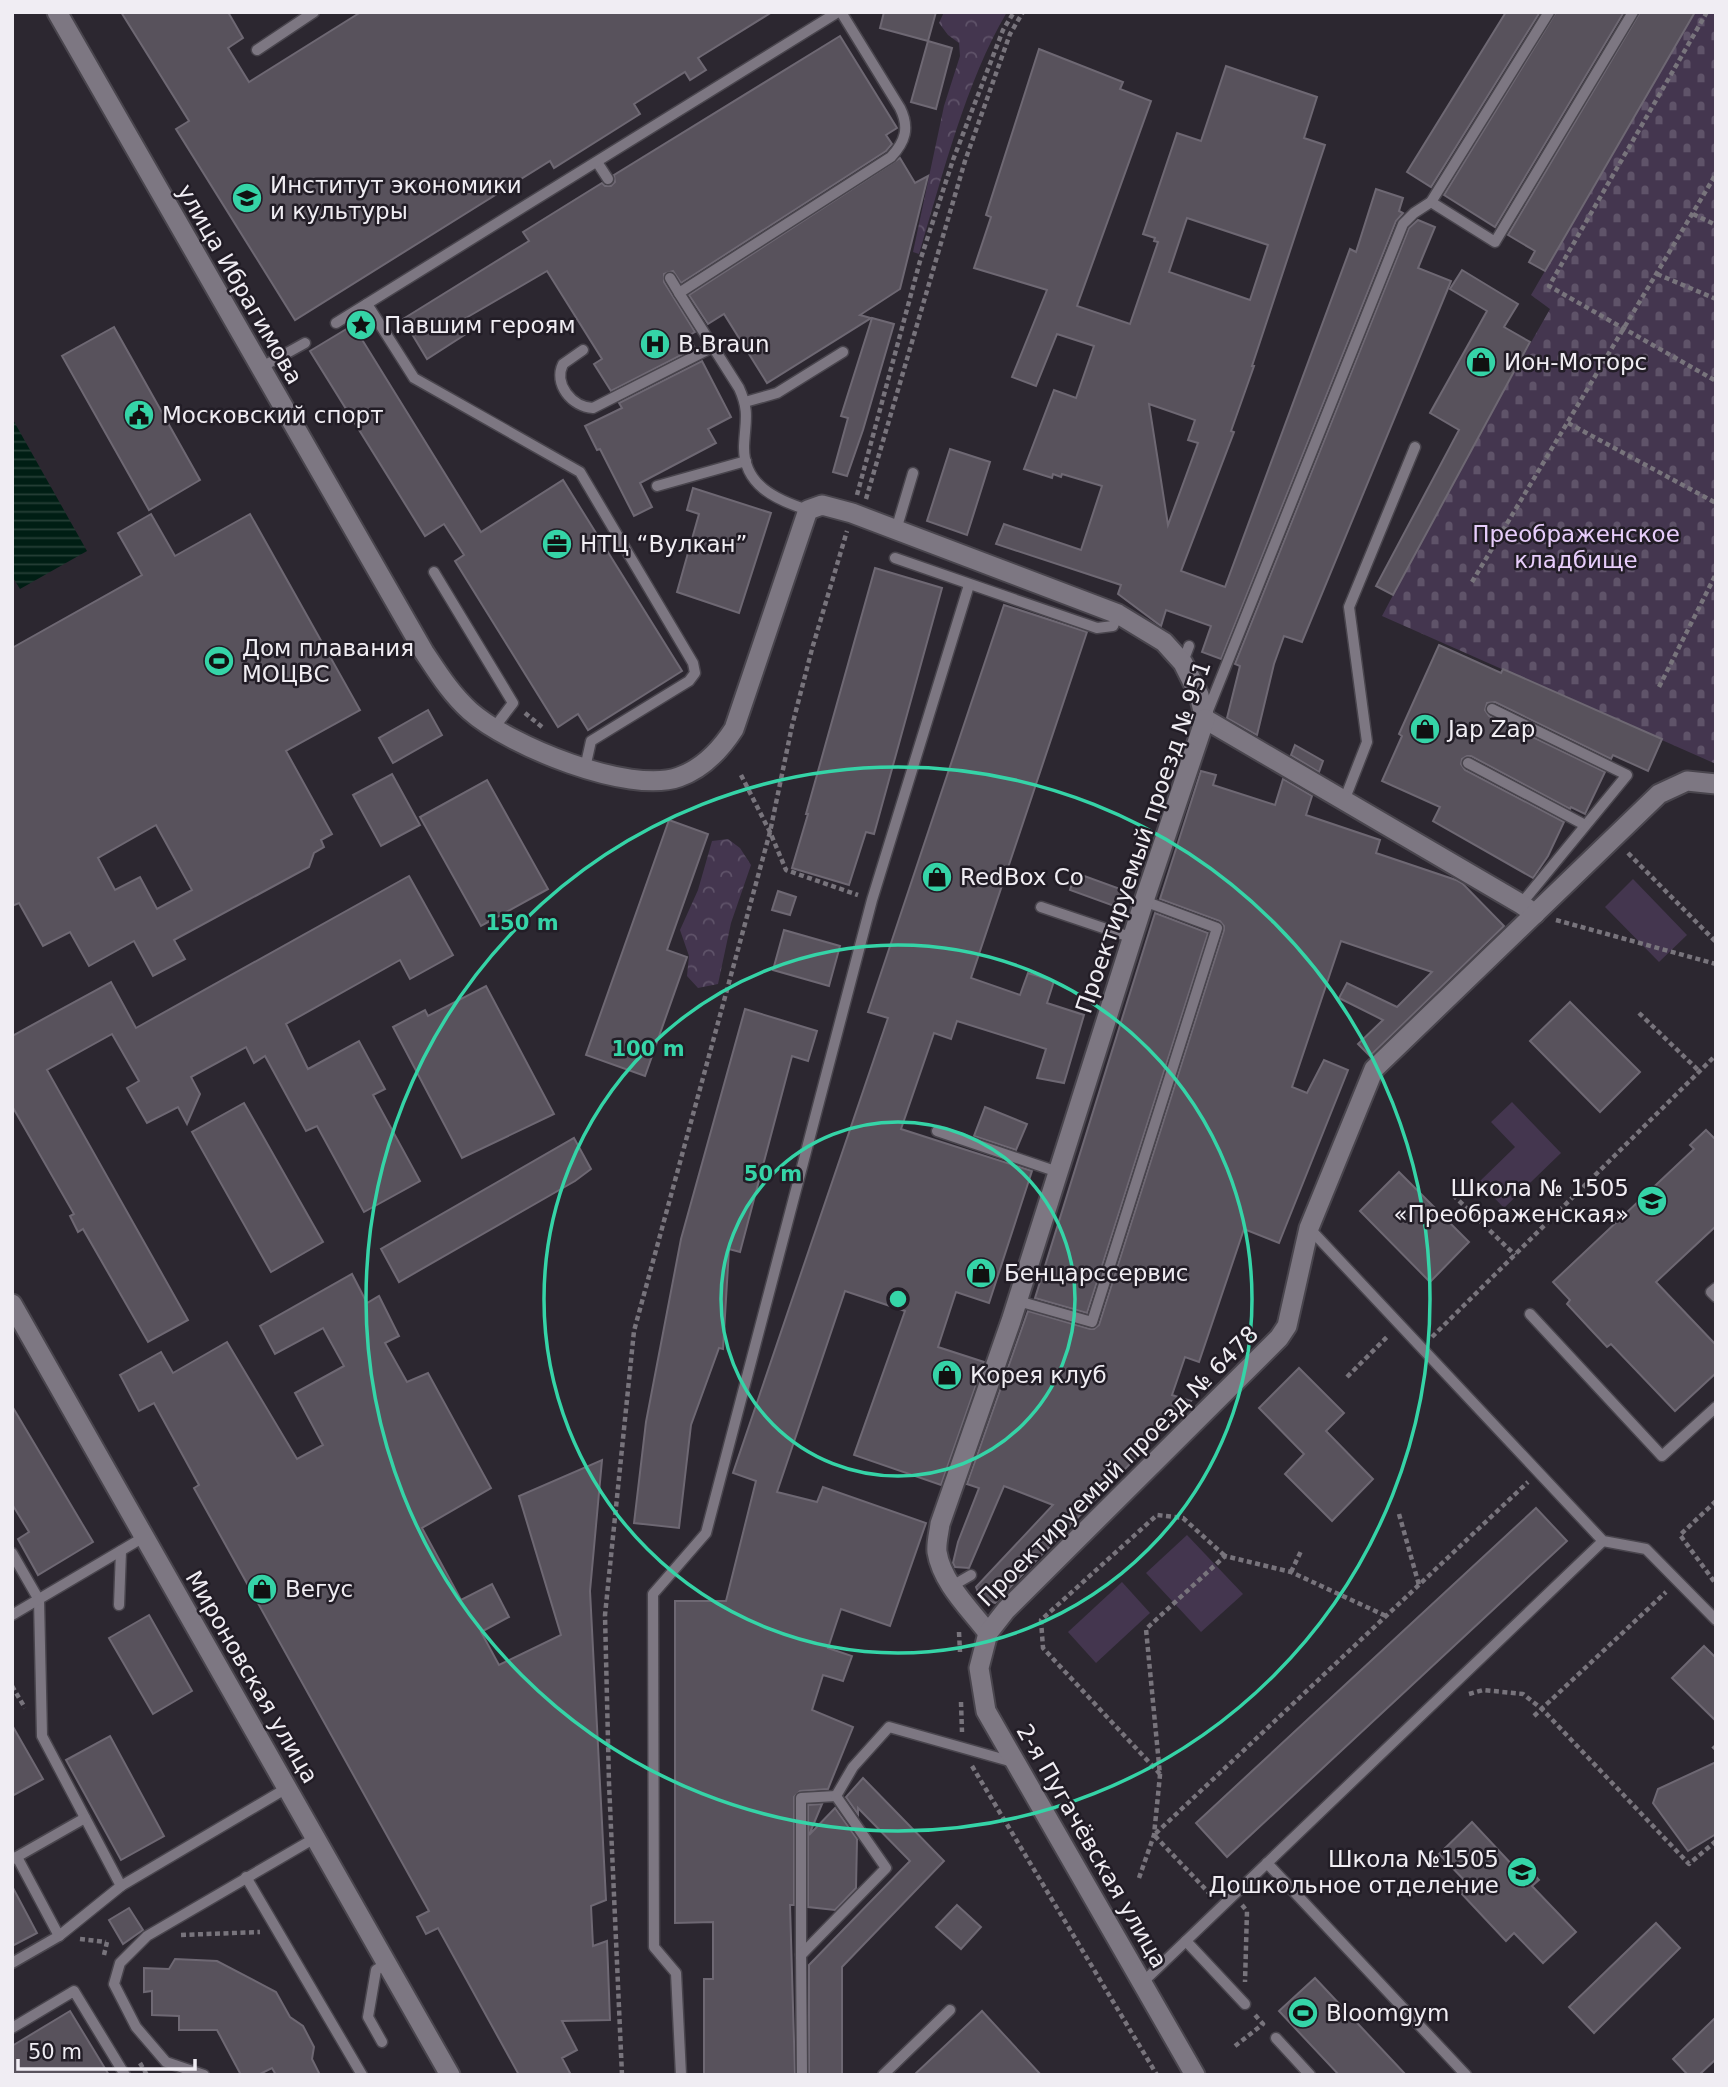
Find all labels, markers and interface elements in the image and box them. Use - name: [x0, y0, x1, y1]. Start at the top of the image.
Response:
- place label: Институт экономики и культуры: [270, 172, 522, 224]
- street label: улица Ибрагимова: [172, 179, 308, 389]
- school or university icon: Институт экономики и культуры: [230, 181, 264, 215]
- place icon: Павшим героям: [344, 308, 378, 342]
- place label: Павшим героям: [384, 312, 576, 338]
- hospital icon: B.Braun: [638, 327, 672, 361]
- place label: B.Braun: [678, 331, 770, 357]
- shop icon: Ион-Моторс: [1464, 345, 1498, 379]
- place label: Ион-Моторс: [1504, 349, 1647, 375]
- public building icon: Московский спорт: [122, 398, 156, 432]
- place label: Московский спорт: [162, 402, 384, 428]
- park label: Преображенское кладбище: [1472, 521, 1680, 573]
- office icon: НТЦ “Вулкан”: [540, 527, 574, 561]
- place label: НТЦ “Вулкан”: [580, 531, 747, 557]
- place label: Дом плавания МОЦВС: [242, 635, 414, 687]
- sports icon: Дом плавания МОЦВС: [202, 644, 236, 678]
- street label: Проектируемый проезд № 951: [1070, 657, 1216, 1017]
- shop icon: Jap Zap: [1408, 712, 1442, 746]
- place label: Jap Zap: [1446, 716, 1535, 742]
- shop icon: RedBox Co: [920, 860, 954, 894]
- place label: RedBox Co: [960, 864, 1084, 890]
- text: 150 m: [485, 911, 559, 935]
- text: 100 m: [611, 1037, 685, 1061]
- text: 50 m: [744, 1162, 802, 1186]
- place label: Школа № 1505 «Преображенская»: [1393, 1175, 1629, 1227]
- school or university icon: Школа № 1505 «Преображенская»: [1635, 1184, 1669, 1218]
- shop icon: Бенцарссервис: [964, 1256, 998, 1290]
- place label: Бенцарссервис: [1004, 1260, 1189, 1286]
- centre of rings: [886, 1287, 910, 1311]
- street label: Проектируемый проезд № 6478: [972, 1320, 1264, 1612]
- shop icon: Корея клуб: [930, 1358, 964, 1392]
- place label: Корея клуб: [970, 1362, 1107, 1388]
- street label: Мироновская улица: [181, 1566, 323, 1788]
- shop icon: Вегус: [245, 1572, 279, 1606]
- place label: Вегус: [285, 1576, 353, 1602]
- street label: 2-я Пугачёвская улица: [1011, 1719, 1173, 1973]
- place label: Школа №1505 Дошкольное отделение: [1209, 1846, 1499, 1898]
- school or university icon: Школа №1505 Дошкольное отделение: [1505, 1855, 1539, 1889]
- sports icon: Bloomgym: [1286, 1996, 1320, 2030]
- place label: Bloomgym: [1326, 2000, 1449, 2026]
- scale bar: [18, 2028, 194, 2072]
- text: 50 m: [28, 2040, 82, 2064]

